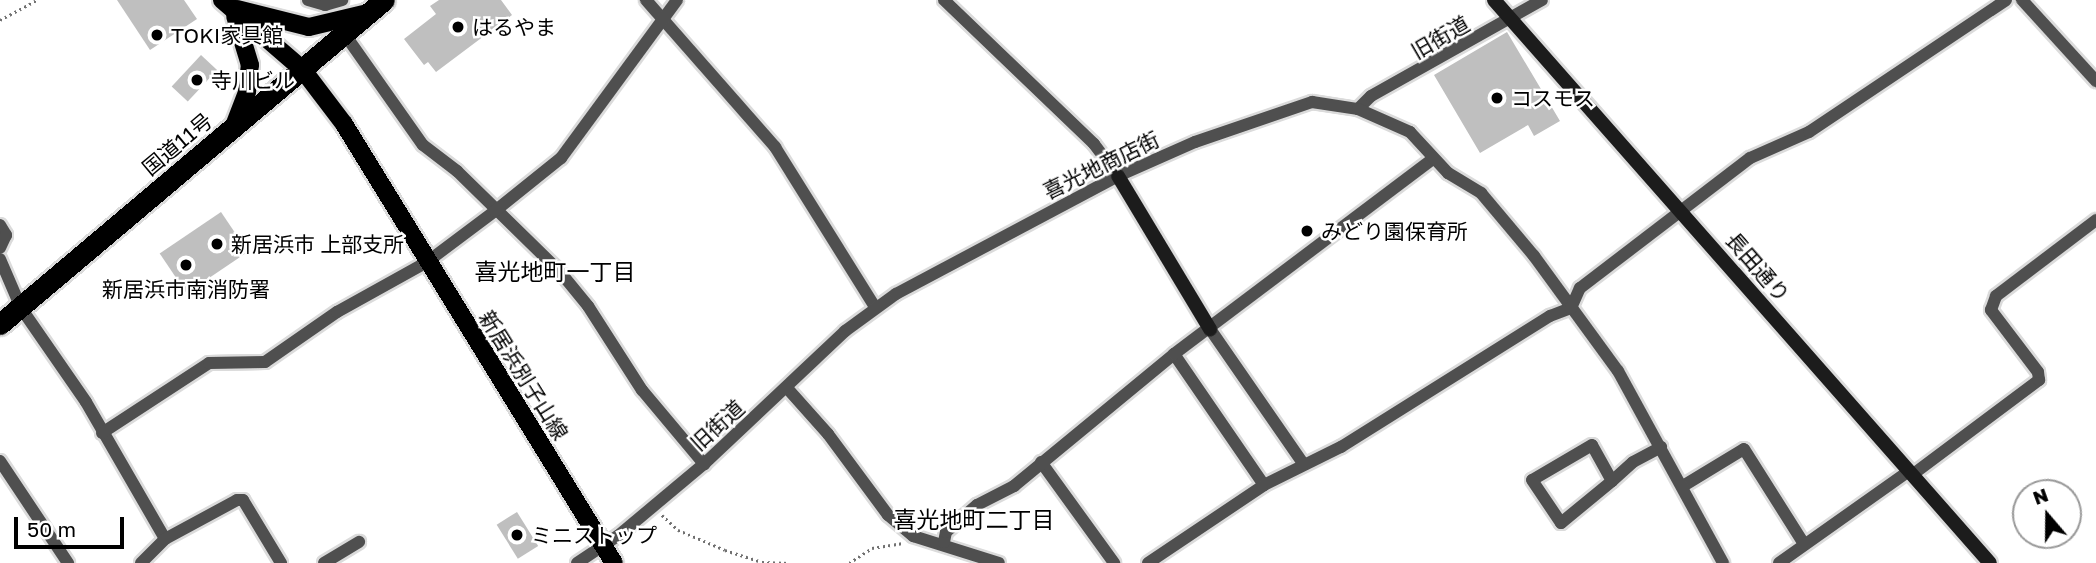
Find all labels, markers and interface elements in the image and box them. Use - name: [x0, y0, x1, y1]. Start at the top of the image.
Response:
- street label: 旧街道: [1406, 10, 1474, 64]
- place label: はるやま: [472, 14, 556, 40]
- marker: はるやま: [450, 19, 466, 35]
- place label: TOKI家具館: [171, 22, 283, 48]
- marker: TOKI家具館: [149, 27, 165, 43]
- place label: 寺川ビル: [211, 67, 295, 93]
- marker: 寺川ビル: [189, 72, 205, 88]
- place label: コスモス: [1511, 85, 1595, 111]
- marker: コスモス: [1489, 90, 1505, 106]
- street label: 国道11号: [137, 108, 217, 180]
- street label: 喜光地商店街: [1039, 126, 1163, 204]
- place label: みどり園保育所: [1321, 218, 1468, 244]
- marker: みどり園保育所: [1299, 223, 1315, 239]
- street label: 長田通り: [1721, 227, 1795, 307]
- place label: 新居浜市 上部支所: [231, 231, 404, 257]
- marker: 新居浜市 上部支所: [209, 236, 225, 252]
- marker: 新居浜市南消防署: [178, 257, 194, 273]
- district label: 喜光地町一丁目: [475, 257, 635, 285]
- place label: 新居浜市南消防署: [102, 276, 270, 302]
- street label: 新居浜別子山線: [474, 306, 574, 444]
- street label: 旧街道: [685, 395, 749, 455]
- north arrow: [2012, 479, 2082, 549]
- text: N: [2030, 482, 2051, 509]
- scale bar: [18, 504, 128, 548]
- district label: 喜光地町二丁目: [894, 505, 1054, 533]
- text: 50 m: [27, 516, 76, 542]
- place label: ミニストップ: [531, 522, 657, 548]
- marker: ミニストップ: [509, 527, 525, 543]

